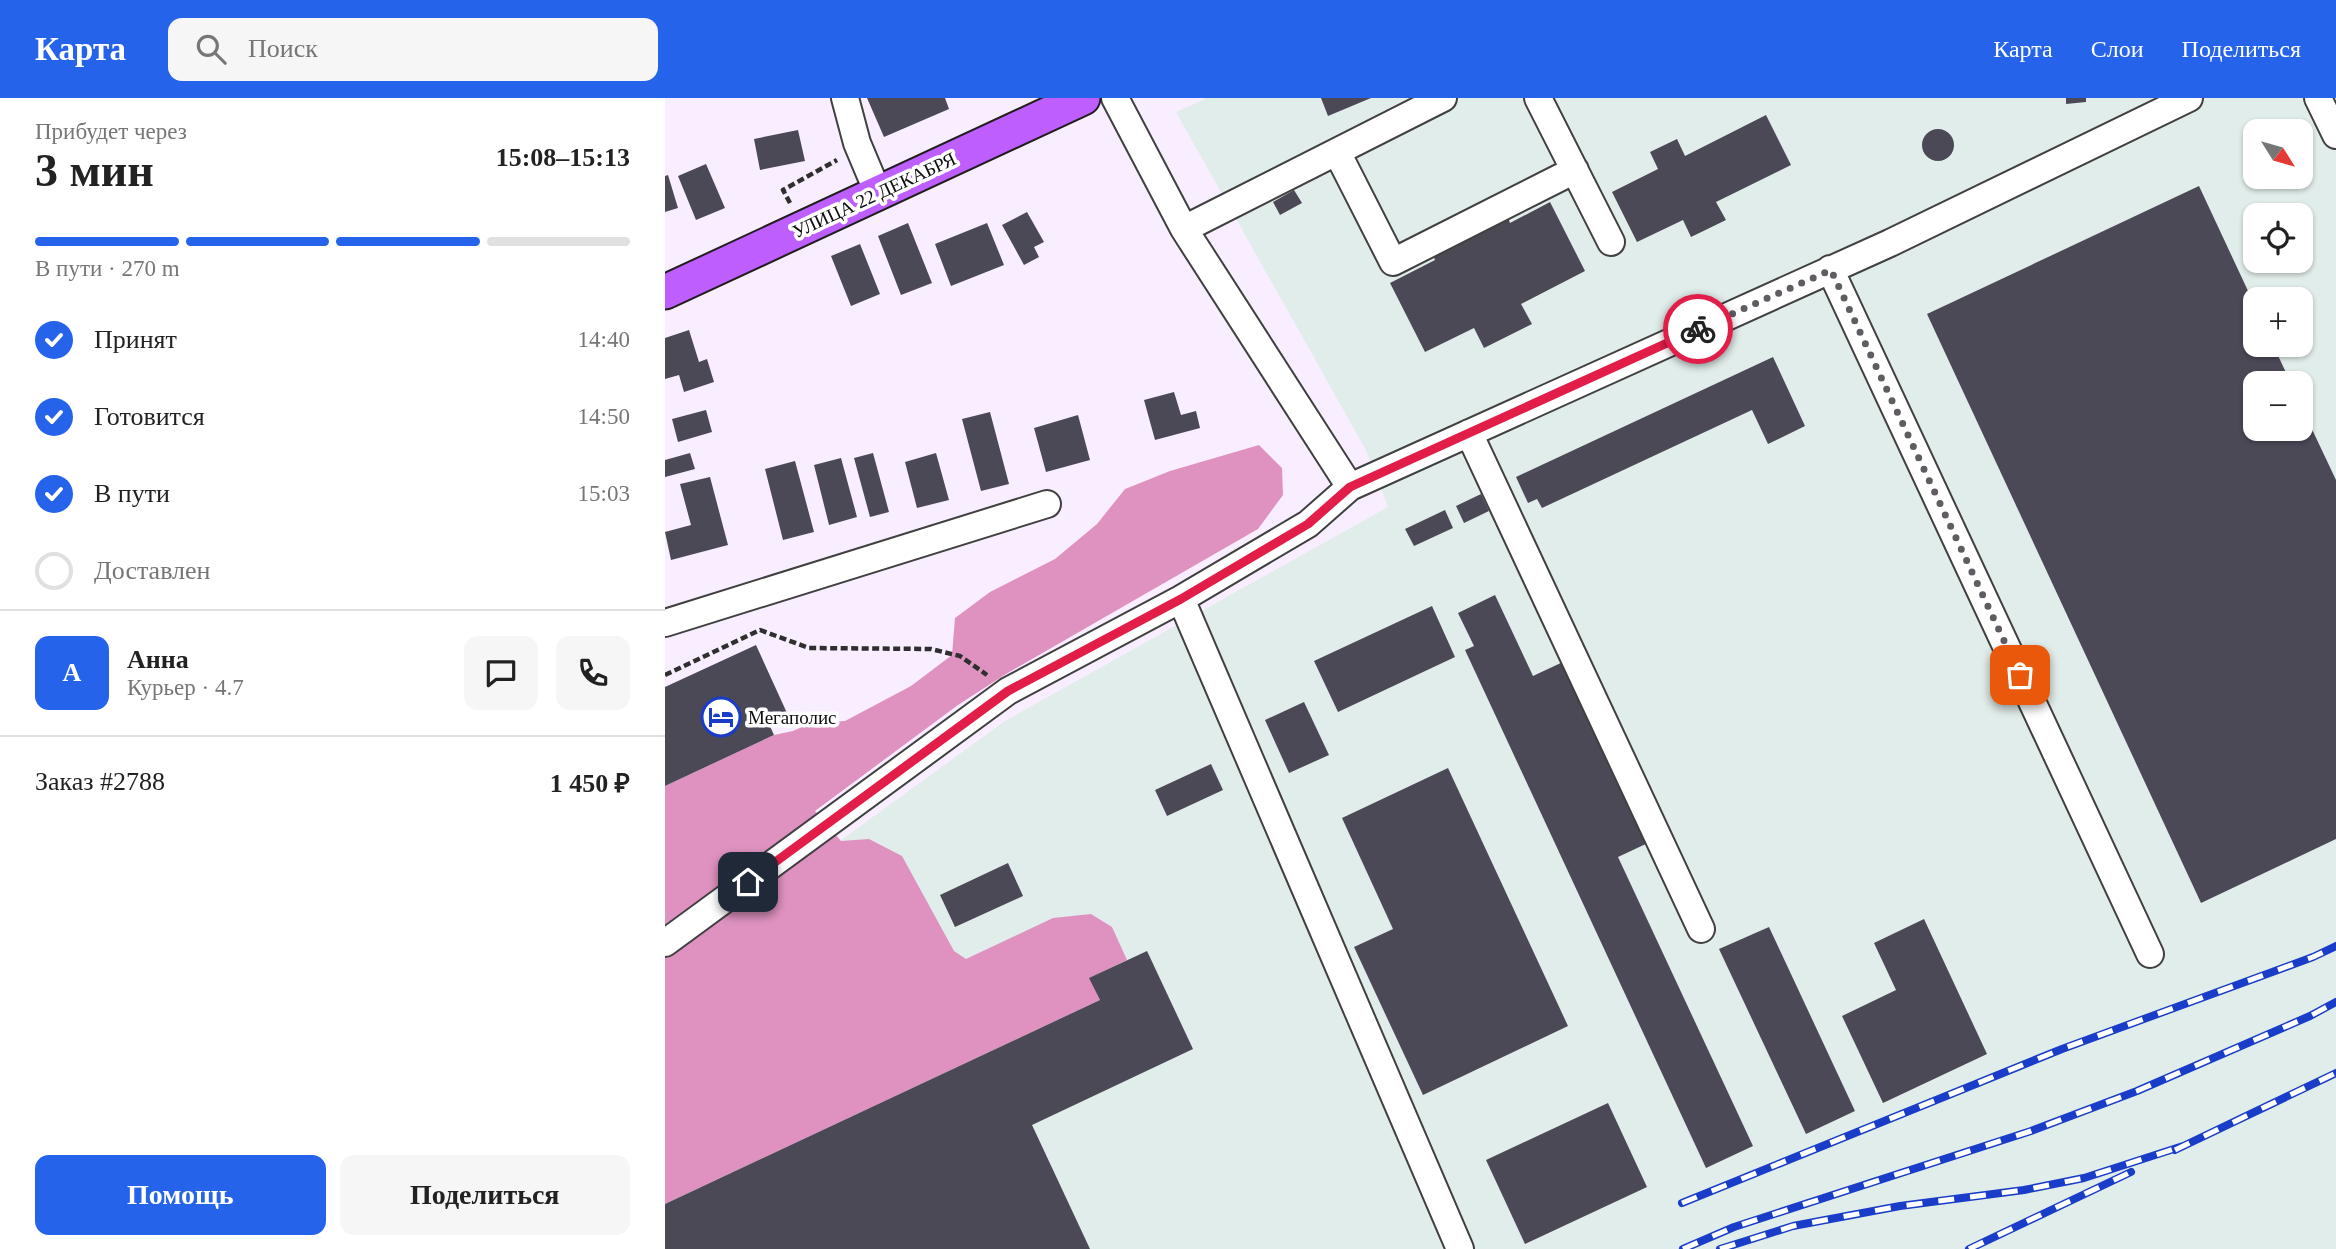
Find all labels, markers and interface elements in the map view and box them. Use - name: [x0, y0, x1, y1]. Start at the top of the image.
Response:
- search box: [168, 18, 658, 81]
- icon: search: [192, 30, 230, 68]
- text: Карта: [35, 31, 126, 67]
- text: Поиск: [248, 34, 318, 63]
- text: Карта: [1993, 36, 2053, 62]
- text: Слои: [2091, 36, 2144, 62]
- text: Поделиться: [2182, 36, 2301, 62]
- text: Прибудет через: [35, 119, 187, 144]
- north arrow: [2243, 119, 2313, 189]
- map controls: [2243, 119, 2313, 441]
- text: 15:08–15:13: [496, 143, 630, 172]
- text: 3 мин: [35, 145, 154, 196]
- street label: УЛИЦА 22 ДЕКАБРЯ: [789, 148, 959, 242]
- button: locate: [2243, 203, 2313, 273]
- text: В пути · 270 m: [35, 256, 180, 281]
- button: +: [2243, 287, 2313, 357]
- courier: [1663, 294, 1733, 364]
- icon: bike: [1679, 310, 1717, 348]
- icon: check: [35, 321, 73, 359]
- text: Принят: [94, 325, 177, 354]
- text: 14:40: [578, 327, 630, 352]
- button: −: [2243, 371, 2313, 441]
- icon: check: [35, 398, 73, 436]
- text: Готовится: [94, 402, 205, 431]
- text: 14:50: [578, 404, 630, 429]
- icon: check: [35, 475, 73, 513]
- text: В пути: [94, 479, 170, 508]
- text: 15:03: [578, 481, 630, 506]
- text: Доставлен: [94, 556, 211, 585]
- button: chat: [464, 636, 538, 710]
- button: phone: [556, 636, 630, 710]
- text: Анна: [127, 645, 189, 674]
- pin: [1990, 645, 2050, 705]
- icon: bag: [2001, 656, 2039, 694]
- text: А: [63, 658, 81, 687]
- text: Курьер · 4.7: [127, 675, 244, 700]
- hotel icon: Мегаполис: [700, 696, 742, 738]
- place label: Мегаполис: [748, 707, 837, 728]
- text: Заказ #2788: [35, 767, 165, 796]
- text: 1 450 ₽: [550, 769, 630, 798]
- pin: [718, 852, 778, 912]
- icon: home: [729, 863, 767, 901]
- button: Помощь: [35, 1155, 326, 1235]
- button: Поделиться: [340, 1155, 630, 1235]

